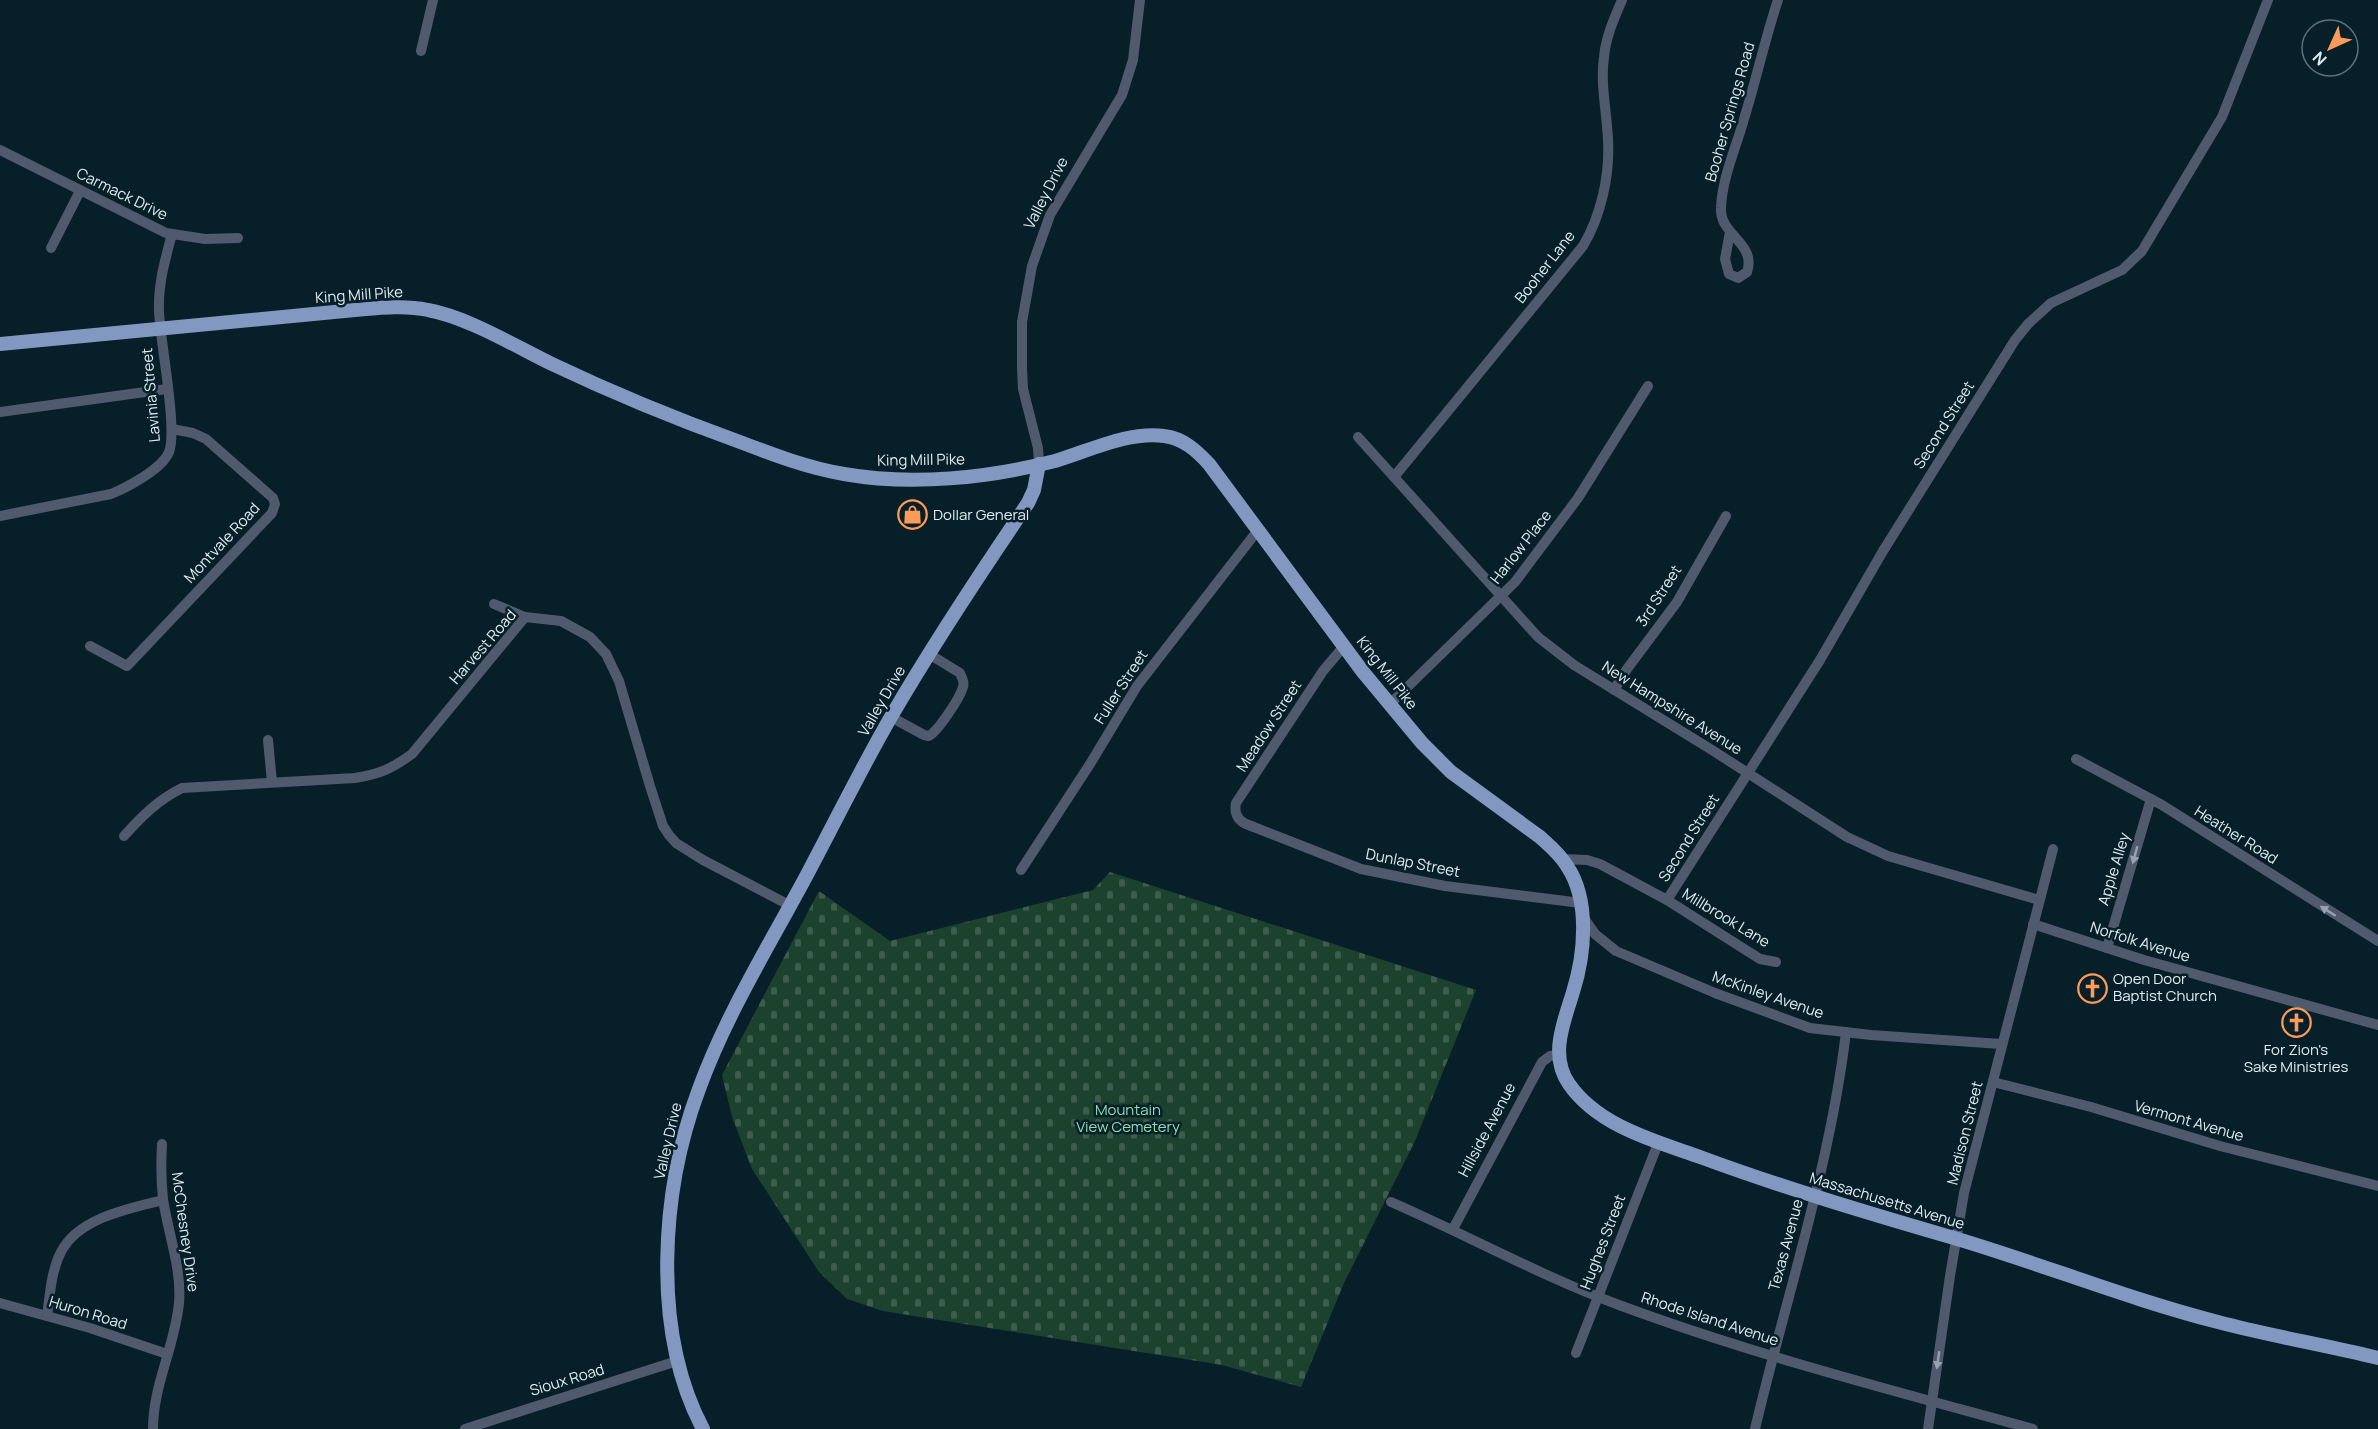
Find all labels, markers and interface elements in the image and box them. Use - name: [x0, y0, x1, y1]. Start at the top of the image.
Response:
- north arrow: [2300, 18, 2360, 78]
- street label: Booher Springs Road: [1700, 40, 1759, 184]
- text: N: [2308, 47, 2331, 70]
- street label: Valley Drive: [1018, 153, 1073, 232]
- street label: Carmack Drive: [73, 162, 172, 225]
- street label: Booher Lane: [1510, 226, 1580, 307]
- street label: King Mill Pike: [314, 281, 404, 308]
- street label: Lavinia Street: [136, 347, 165, 443]
- street label: Second Street: [1908, 377, 1979, 473]
- street label: King Mill Pike: [877, 448, 965, 471]
- street label: Montvale Road: [179, 498, 264, 587]
- shop icon: Dollar General: [896, 499, 928, 531]
- place label: Dollar General: [933, 504, 1029, 525]
- street label: Harlow Place: [1485, 505, 1556, 588]
- street label: 3rd Street: [1631, 561, 1686, 631]
- street label: Harvest Road: [444, 605, 521, 688]
- street label: King Mill Pike: [1352, 632, 1423, 714]
- street label: Fuller Street: [1089, 645, 1152, 728]
- street label: New Hampshire Avenue: [1598, 656, 1747, 760]
- street label: Valley Drive: [853, 661, 910, 740]
- street label: Meadow Street: [1231, 676, 1306, 776]
- street label: Second Street: [1653, 790, 1724, 886]
- street label: Heather Road: [2190, 801, 2282, 869]
- street label: Apple Alley: [2092, 830, 2135, 908]
- street label: Dunlap Street: [1364, 843, 1462, 882]
- one-way arrow: [2129, 846, 2139, 864]
- street label: Millbrook Lane: [1678, 883, 1774, 952]
- one-way arrow: [2320, 905, 2336, 916]
- street label: Norfolk Avenue: [2087, 916, 2193, 967]
- street label: McKinley Avenue: [1710, 966, 1827, 1024]
- place label: Open Door Baptist Church: [2113, 968, 2217, 1006]
- church icon: Open Door Baptist Church: [2076, 972, 2108, 1004]
- church icon: For Zion's Sake Ministries: [2280, 1007, 2312, 1039]
- place label: For Zion's Sake Ministries: [2244, 1039, 2348, 1077]
- street label: Hillside Avenue: [1453, 1079, 1520, 1181]
- street label: Madison Street: [1941, 1079, 1988, 1187]
- street label: Vermont Avenue: [2132, 1095, 2247, 1146]
- park label: Mountain View Cemetery: [1076, 1099, 1180, 1137]
- street label: Valley Drive: [648, 1100, 687, 1181]
- street label: Massachusetts Avenue: [1807, 1167, 1967, 1234]
- street label: McChesney Drive: [167, 1171, 204, 1293]
- street label: Hughes Street: [1575, 1191, 1630, 1293]
- street label: Texas Avenue: [1763, 1196, 1808, 1293]
- street label: Rhode Island Avenue: [1639, 1286, 1782, 1351]
- street label: Huron Road: [46, 1291, 130, 1334]
- one-way arrow: [1934, 1351, 1943, 1370]
- street label: Sioux Road: [527, 1358, 607, 1401]

